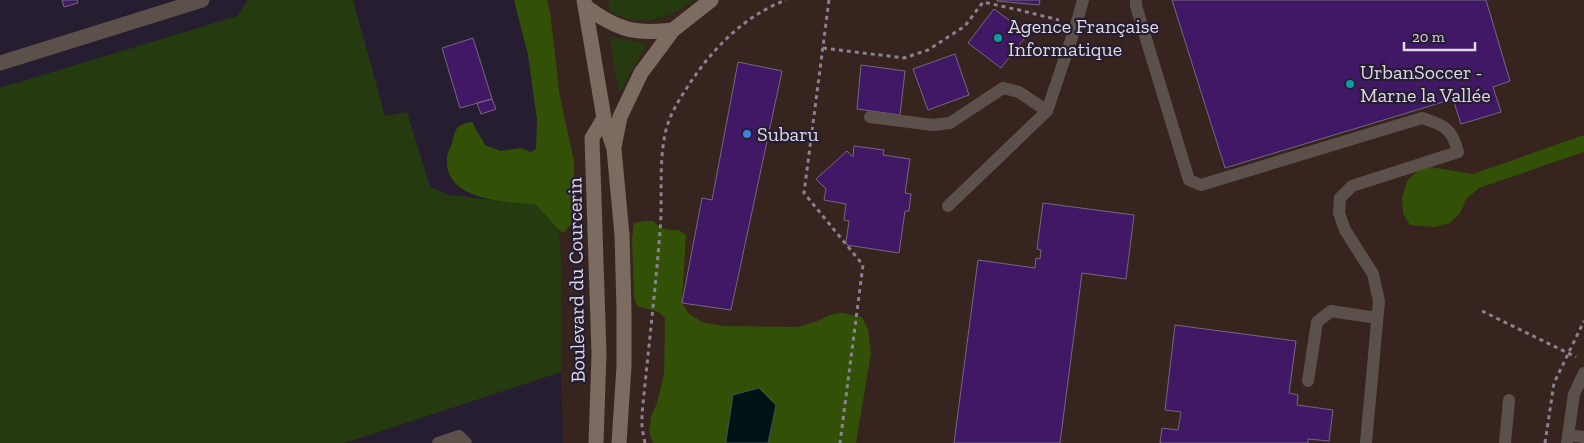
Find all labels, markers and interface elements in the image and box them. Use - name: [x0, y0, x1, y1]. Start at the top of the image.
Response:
- place label: Agence Française Informatique: [1008, 14, 1159, 61]
- scale bar: [1404, 20, 1475, 52]
- text: 20 m: [1412, 28, 1445, 46]
- marker: Agence Française Informatique: [992, 32, 1004, 44]
- place label: UrbanSoccer - Marne la Vallée: [1360, 60, 1491, 107]
- marker: UrbanSoccer - Marne la Vallée: [1344, 78, 1356, 90]
- place label: Subaru: [757, 122, 819, 146]
- marker: Subaru: [741, 128, 753, 140]
- street label: Boulevard du Courcerin: [562, 177, 590, 383]

